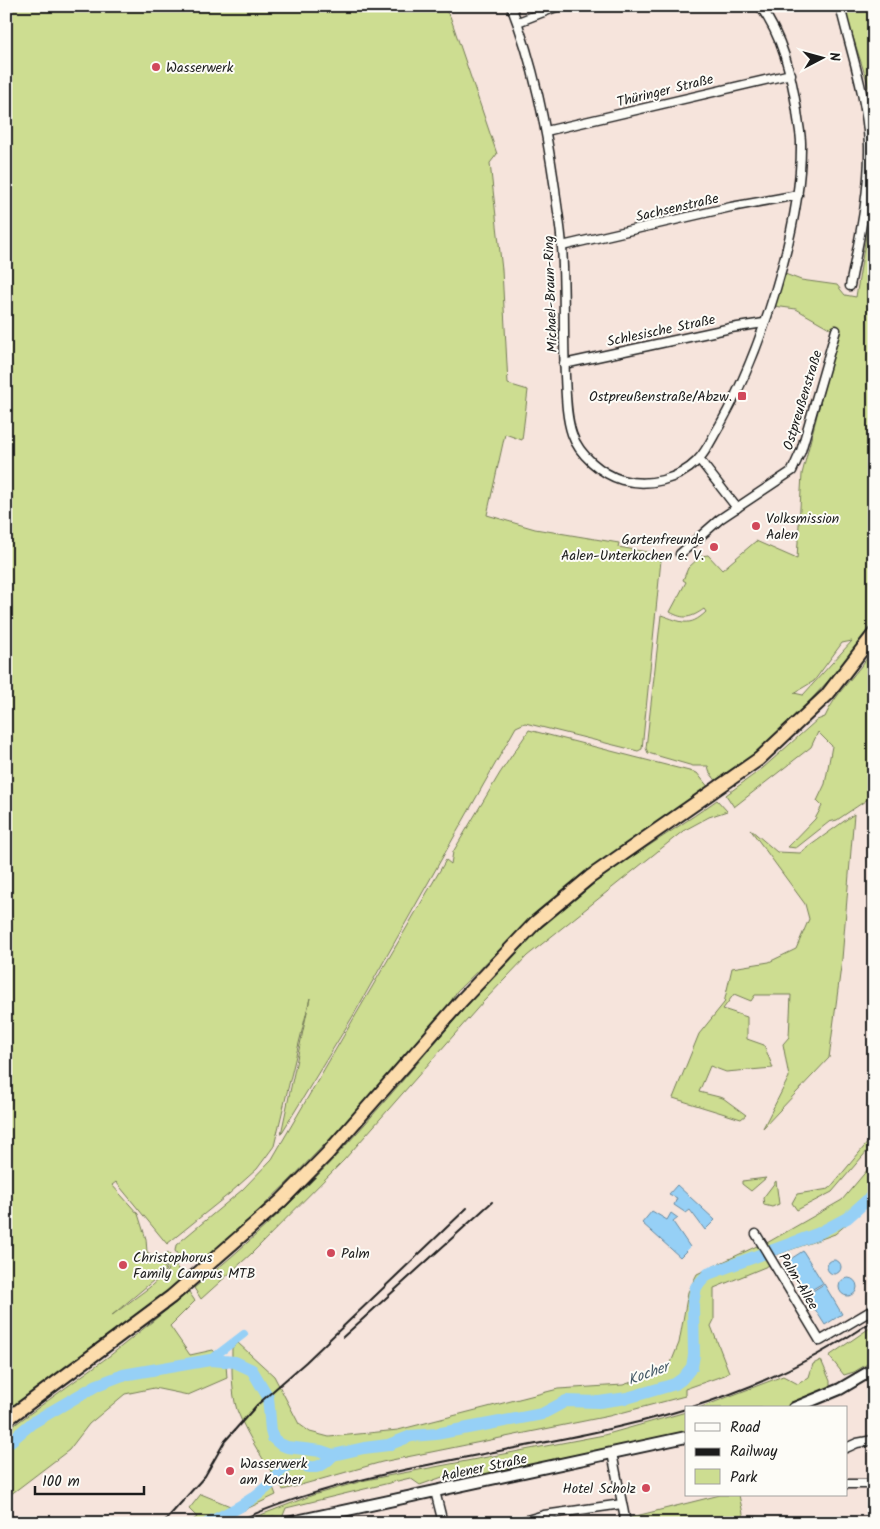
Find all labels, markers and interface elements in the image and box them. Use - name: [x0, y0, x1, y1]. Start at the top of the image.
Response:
- north arrow: [798, 32, 848, 82]
- text: N: [823, 51, 845, 62]
- place label: Wasserwerk: [166, 57, 234, 79]
- marker: Wasserwerk: [150, 61, 162, 73]
- street label: Thüringer Straße: [615, 68, 717, 114]
- street label: Sachsenstraße: [634, 188, 722, 228]
- street label: Michael-Braun-Ring: [538, 235, 564, 353]
- street label: Schlesische Straße: [605, 309, 718, 353]
- street label: Ostpreußenstraße: [777, 347, 829, 453]
- place label: Ostpreußenstraße/Abzw.: [589, 386, 732, 408]
- marker: Ostpreußenstraße/Abzw.: [736, 390, 748, 402]
- place label: Volksmission Aalen: [766, 508, 839, 546]
- marker: Volksmission Aalen: [750, 520, 762, 532]
- place label: Gartenfreunde Aalen-Unterkochen e. V.: [561, 529, 705, 567]
- marker: Gartenfreunde Aalen-Unterkochen e. V.: [708, 541, 720, 553]
- place label: Palm: [341, 1243, 370, 1265]
- place label: Christophorus Family Campus MTB: [133, 1247, 256, 1285]
- marker: Palm: [325, 1247, 337, 1259]
- street label: Palm-Allee: [772, 1249, 824, 1315]
- marker: Christophorus Family Campus MTB: [117, 1259, 129, 1271]
- water label: Kocher: [624, 1354, 675, 1392]
- legend: [685, 1406, 848, 1496]
- text: Road: [730, 1416, 761, 1440]
- text: Railway: [730, 1440, 778, 1464]
- street label: Aalener Straße: [439, 1448, 530, 1488]
- place label: Wasserwerk am Kocher: [240, 1453, 308, 1491]
- scale bar: [35, 1464, 144, 1496]
- marker: Wasserwerk am Kocher: [224, 1465, 236, 1477]
- text: Park: [730, 1466, 758, 1490]
- text: 100 m: [42, 1470, 80, 1494]
- place label: Hotel Scholz: [562, 1478, 636, 1500]
- marker: Hotel Scholz: [640, 1482, 652, 1494]

